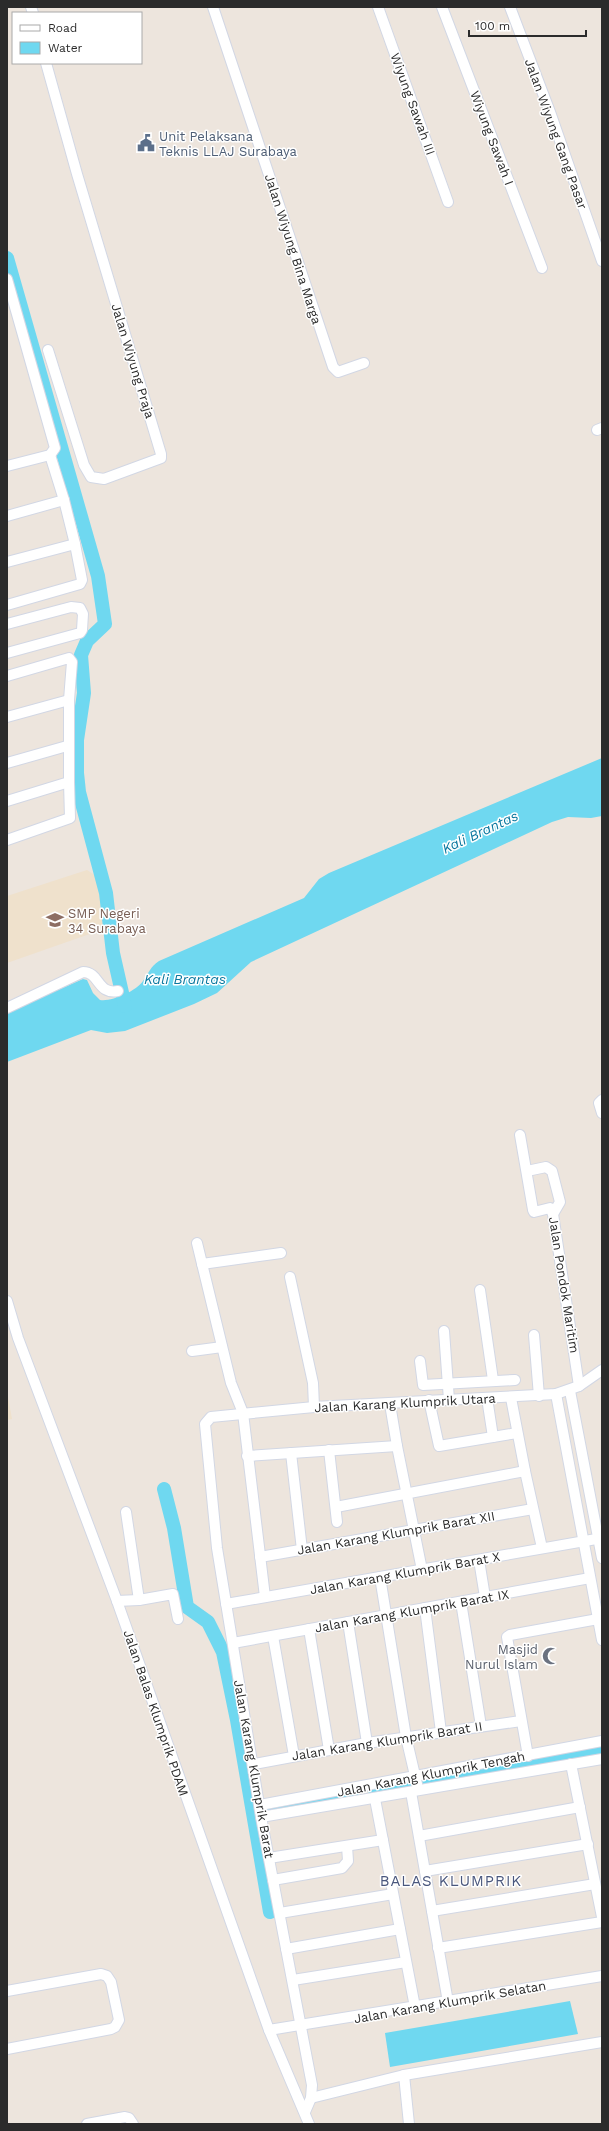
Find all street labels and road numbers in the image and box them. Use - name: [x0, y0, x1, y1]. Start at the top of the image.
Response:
- street label: Wiyung Sawah III: [388, 51, 438, 157]
- street label: Jalan Wiyung Gang Pasar: [522, 57, 590, 211]
- street label: Wiyung Sawah I: [467, 89, 517, 187]
- street label: Jalan Wiyung Bina Marga: [262, 172, 325, 327]
- street label: Jalan Wiyung Praja: [108, 302, 158, 421]
- street label: Jalan Pondok Maritim: [546, 1216, 582, 1354]
- street label: Jalan Karang Klumprik Utara: [314, 1391, 497, 1415]
- street label: Jalan Karang Klumprik Barat XII: [296, 1508, 496, 1558]
- street label: Jalan Karang Klumprik Barat X: [309, 1549, 501, 1597]
- street label: Jalan Karang Klumprik Barat IX: [314, 1586, 510, 1635]
- street label: Jalan Balas Klumprik PDAM: [120, 1628, 192, 1798]
- street label: Jalan Karang Klumprik Barat: [231, 1679, 277, 1860]
- street label: Jalan Karang Klumprik Barat II: [291, 1719, 483, 1763]
- street label: Jalan Karang Klumprik Tengah: [336, 1748, 526, 1800]
- street label: Jalan Karang Klumprik Selatan: [353, 1978, 547, 2026]

